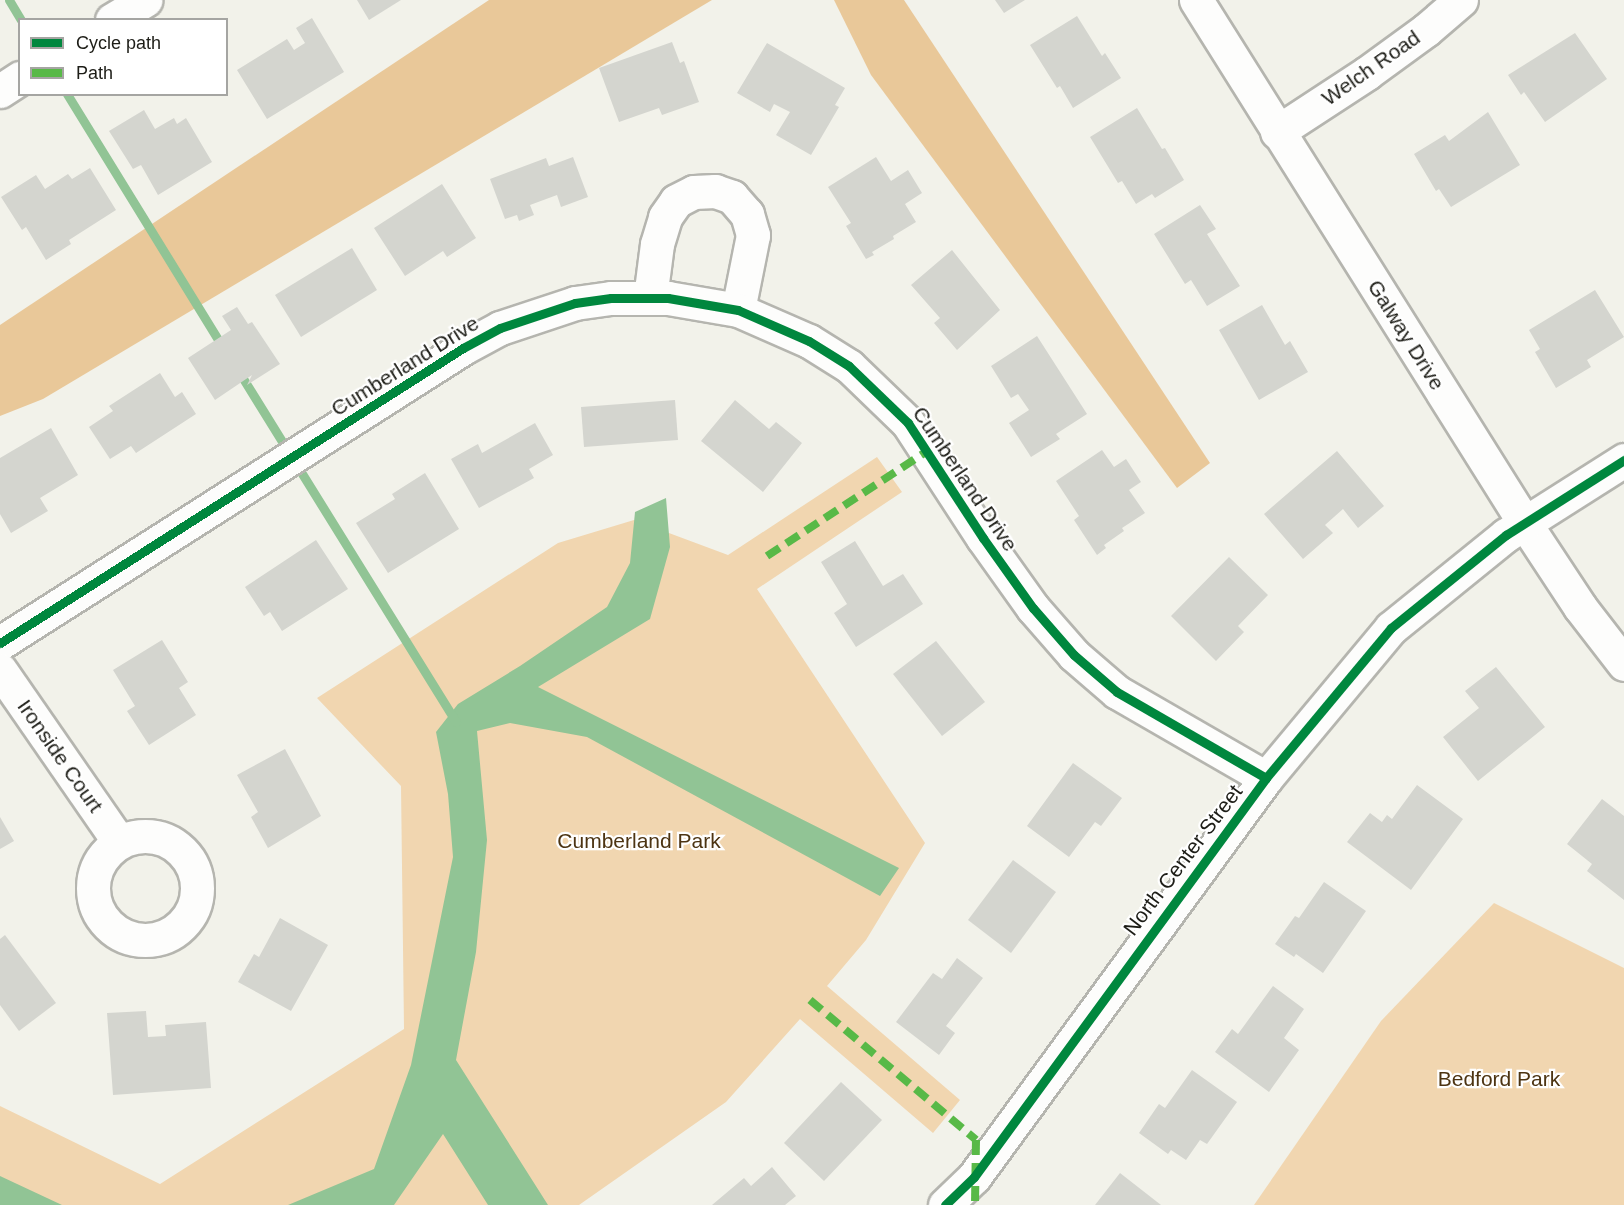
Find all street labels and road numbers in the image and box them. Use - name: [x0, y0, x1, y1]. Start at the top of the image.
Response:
- street label: Welch Road: [1317, 25, 1425, 111]
- street label: Galway Drive: [1362, 275, 1450, 395]
- street label: Cumberland Drive: [327, 310, 483, 422]
- street label: Cumberland Drive: [907, 402, 1023, 556]
- street label: Ironside Court: [12, 695, 108, 817]
- street label: North Center Street: [1118, 780, 1248, 940]

